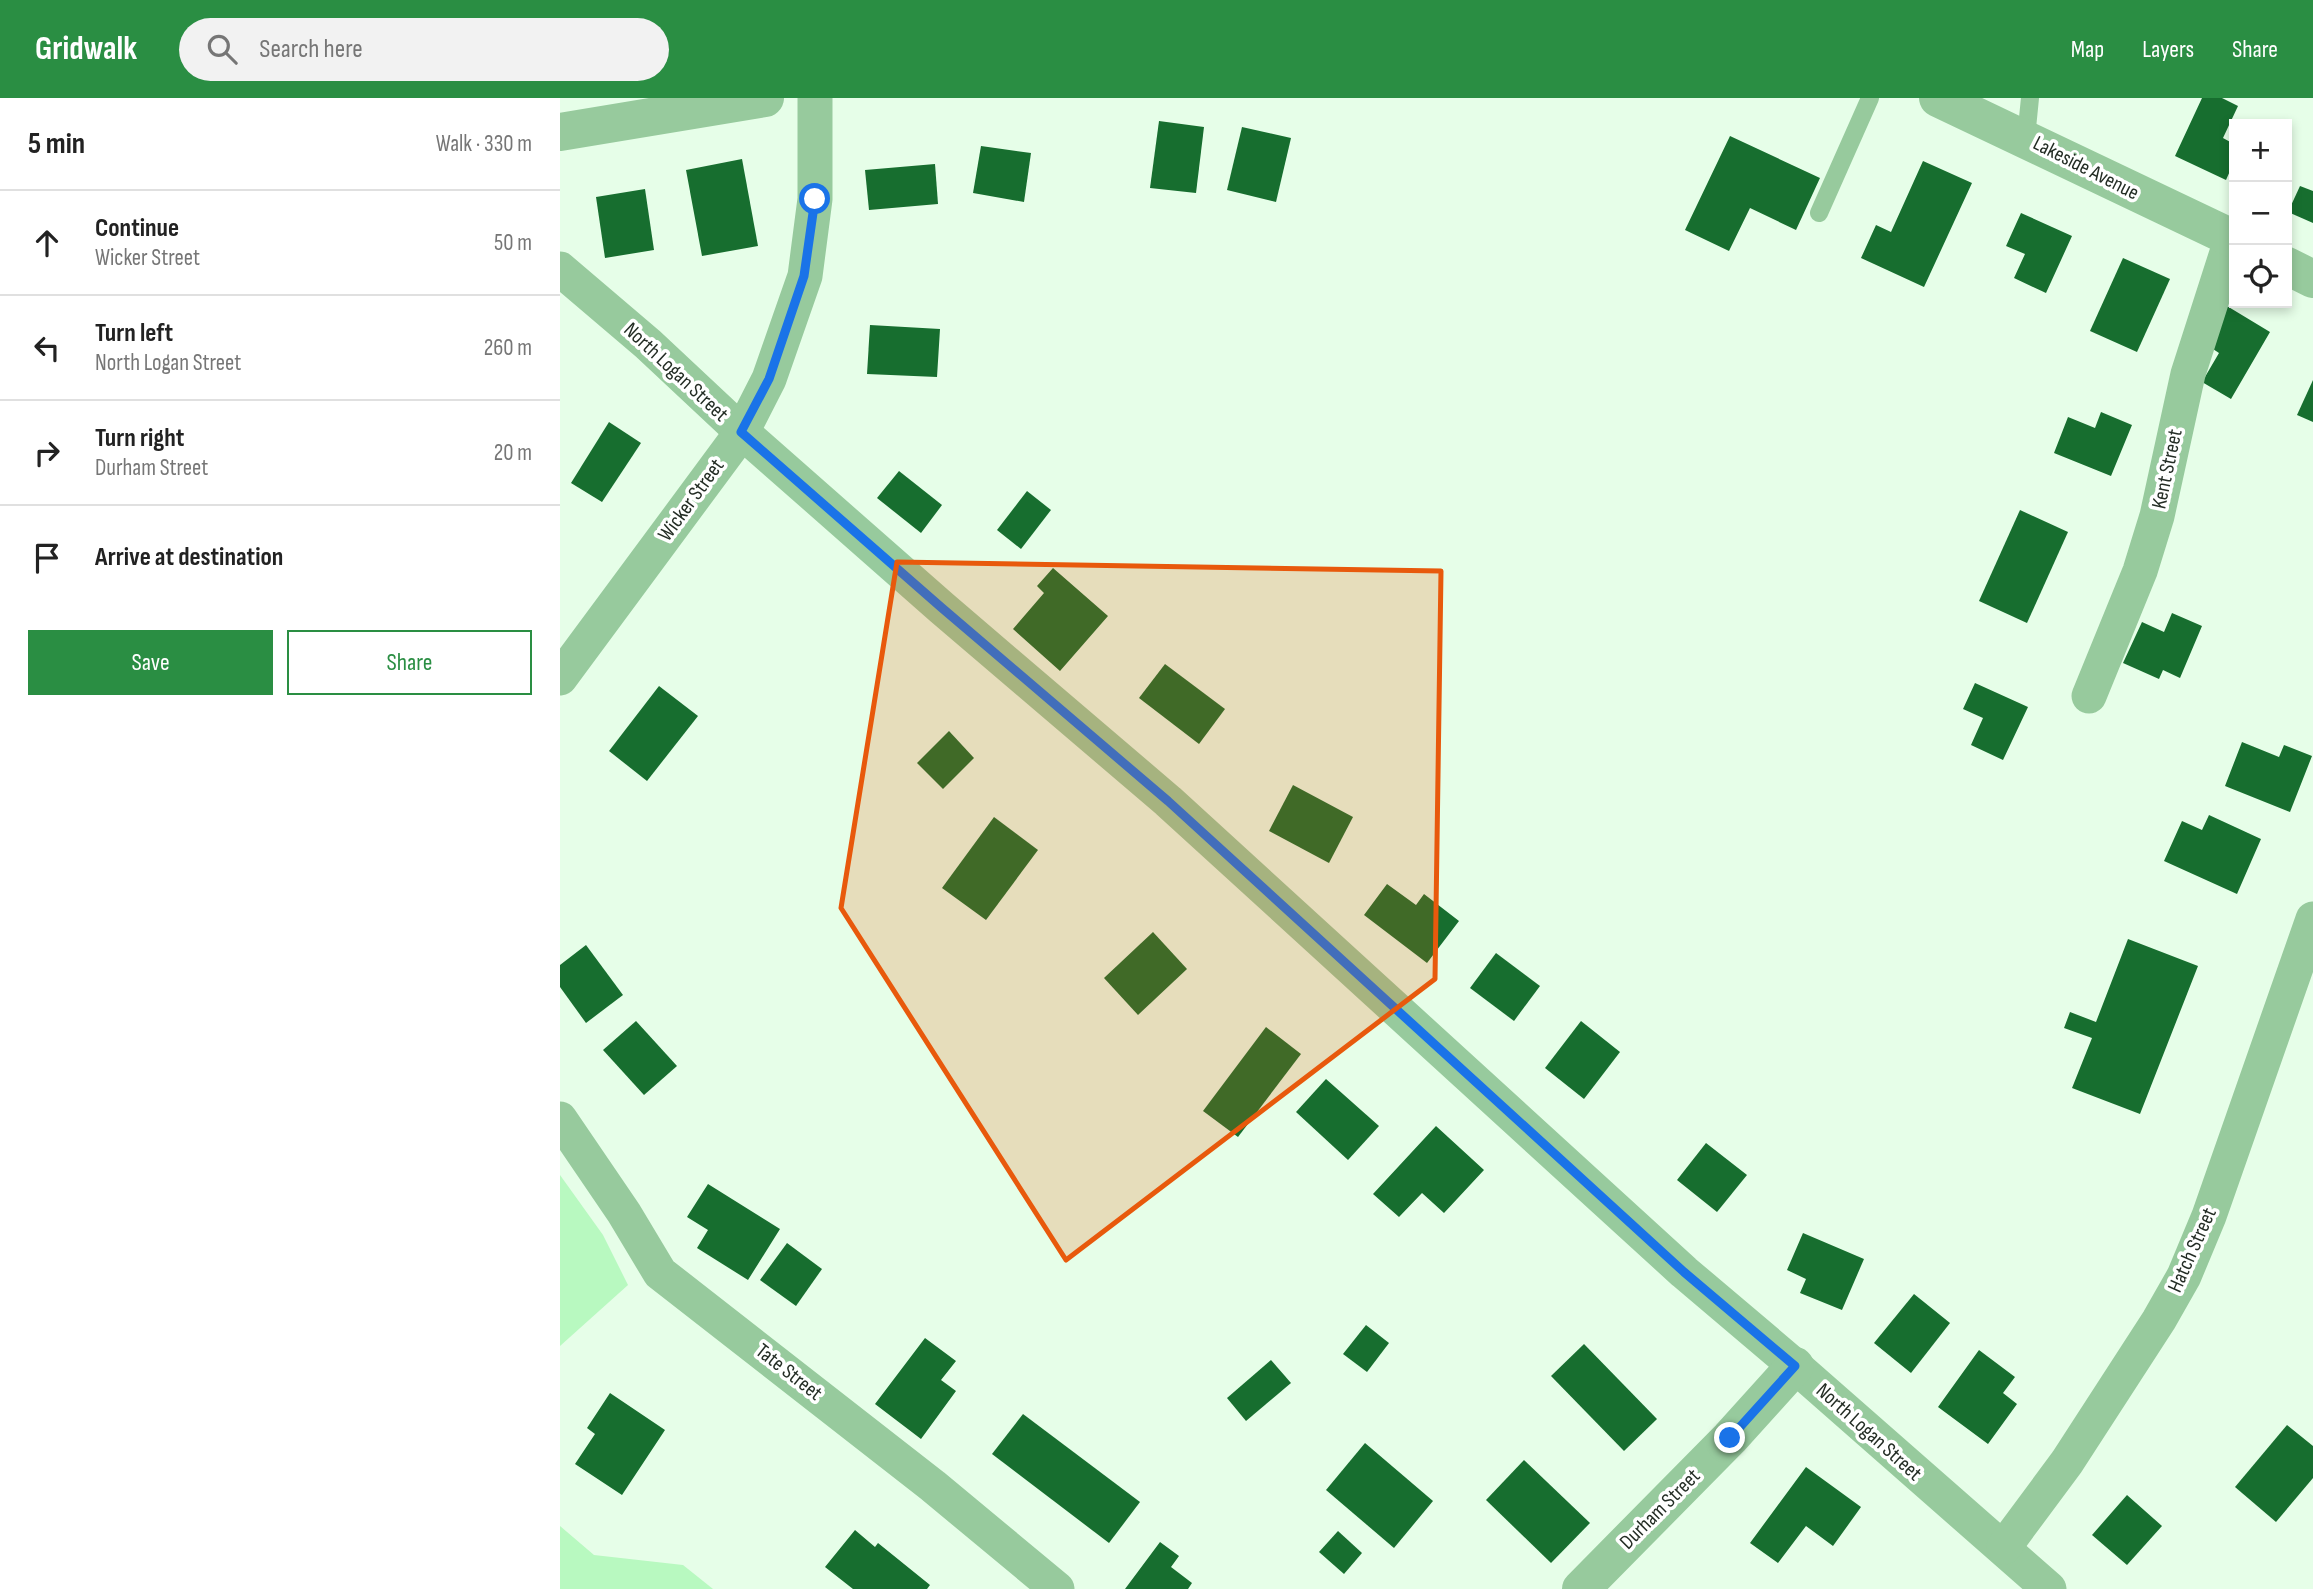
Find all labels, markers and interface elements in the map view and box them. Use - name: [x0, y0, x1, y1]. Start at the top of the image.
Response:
- search box: [179, 18, 669, 81]
- text: Gridwalk: [35, 29, 137, 69]
- icon: search: [203, 30, 241, 68]
- text: Search here: [259, 34, 363, 65]
- text: Map: [2071, 35, 2104, 64]
- text: Layers: [2142, 35, 2194, 64]
- text: Share: [2232, 35, 2278, 64]
- map controls: [2229, 119, 2292, 308]
- button: +: [2229, 119, 2292, 182]
- text: 5 min: [28, 126, 85, 162]
- text: Walk · 330 m: [436, 130, 532, 158]
- street label: Lakeside Avenue: [2029, 131, 2143, 205]
- button: −: [2229, 182, 2292, 245]
- route start: [799, 183, 830, 214]
- text: Continue: [95, 213, 179, 244]
- icon: ahead: [28, 224, 66, 262]
- text: 50 m: [494, 229, 532, 257]
- text: Wicker Street: [95, 244, 200, 272]
- button: locate: [2229, 245, 2292, 308]
- street label: North Logan Street: [619, 317, 733, 427]
- text: Turn left: [95, 318, 173, 349]
- icon: left: [28, 329, 66, 367]
- text: 260 m: [484, 334, 532, 362]
- text: North Logan Street: [95, 349, 241, 377]
- text: Turn right: [95, 423, 184, 454]
- street label: Kent Street: [2146, 427, 2188, 511]
- icon: right: [28, 434, 66, 472]
- text: 20 m: [494, 439, 532, 467]
- text: Durham Street: [95, 454, 208, 482]
- street label: Wicker Street: [653, 454, 729, 546]
- icon: arrive: [28, 539, 66, 577]
- text: Arrive at destination: [95, 542, 283, 573]
- button: Save: [28, 630, 273, 695]
- button: Share: [287, 630, 532, 695]
- street label: Hatch Street: [2162, 1204, 2222, 1296]
- street label: Tate Street: [751, 1338, 827, 1406]
- street label: North Logan Street: [1811, 1378, 1927, 1486]
- route end: [1714, 1422, 1745, 1453]
- street label: Durham Street: [1615, 1464, 1705, 1554]

